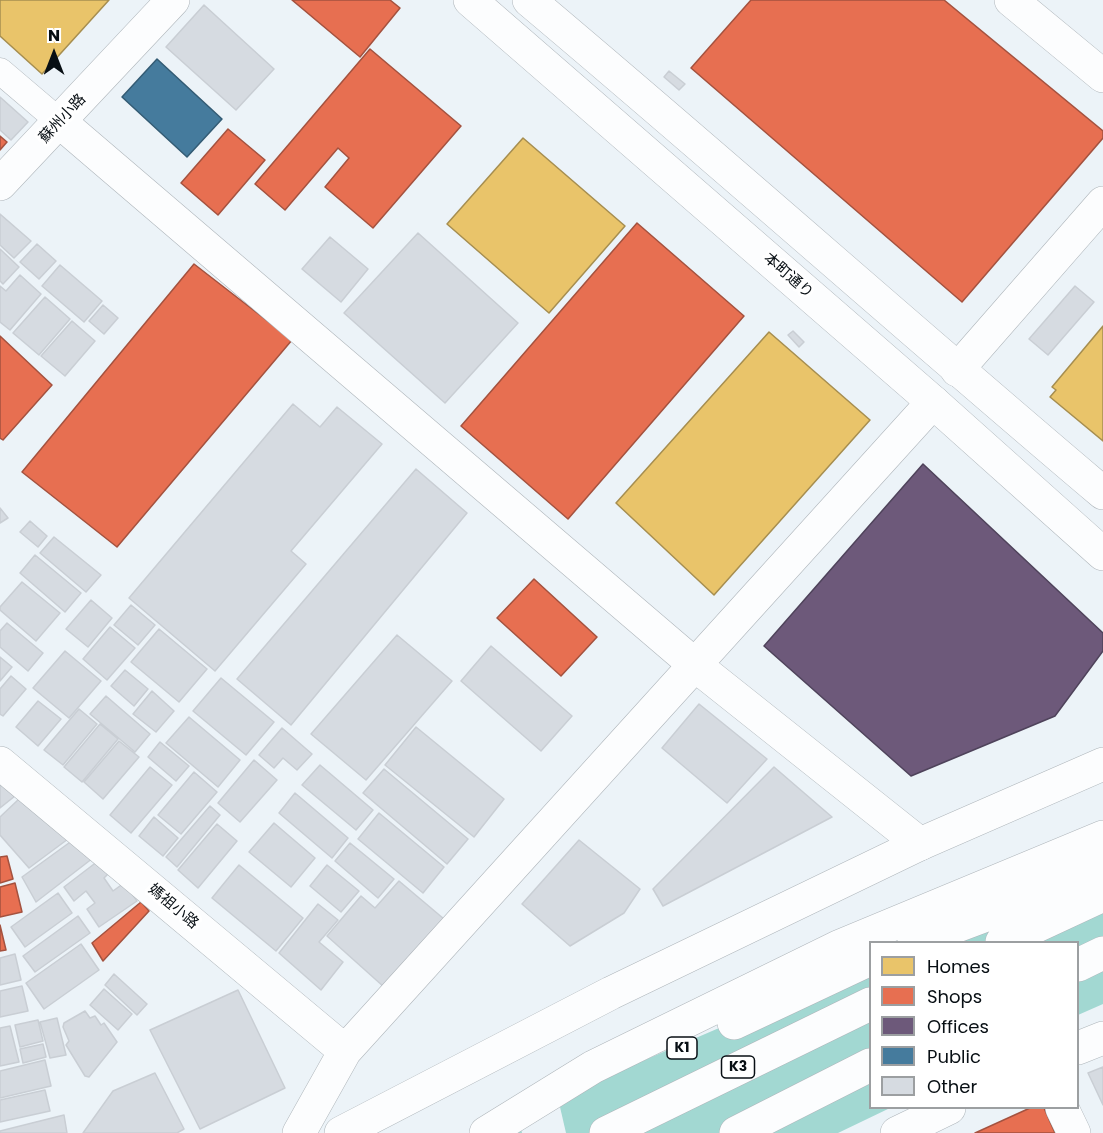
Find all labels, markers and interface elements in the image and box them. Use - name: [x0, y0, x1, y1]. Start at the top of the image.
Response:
- north arrow: [24, 24, 84, 84]
- text: N: [48, 24, 60, 47]
- street label: 蘇州小路: [36, 91, 90, 147]
- street label: 本町通り: [759, 250, 817, 302]
- street label: 媽祖小路: [144, 881, 202, 933]
- legend: [869, 941, 1079, 1109]
- text: Homes: [927, 954, 990, 979]
- text: Shops: [927, 984, 982, 1009]
- text: Offices: [927, 1014, 989, 1039]
- road number: K1: [667, 1037, 697, 1059]
- text: Public: [927, 1044, 981, 1069]
- road number: K3: [722, 1056, 754, 1078]
- text: Other: [927, 1074, 977, 1099]

